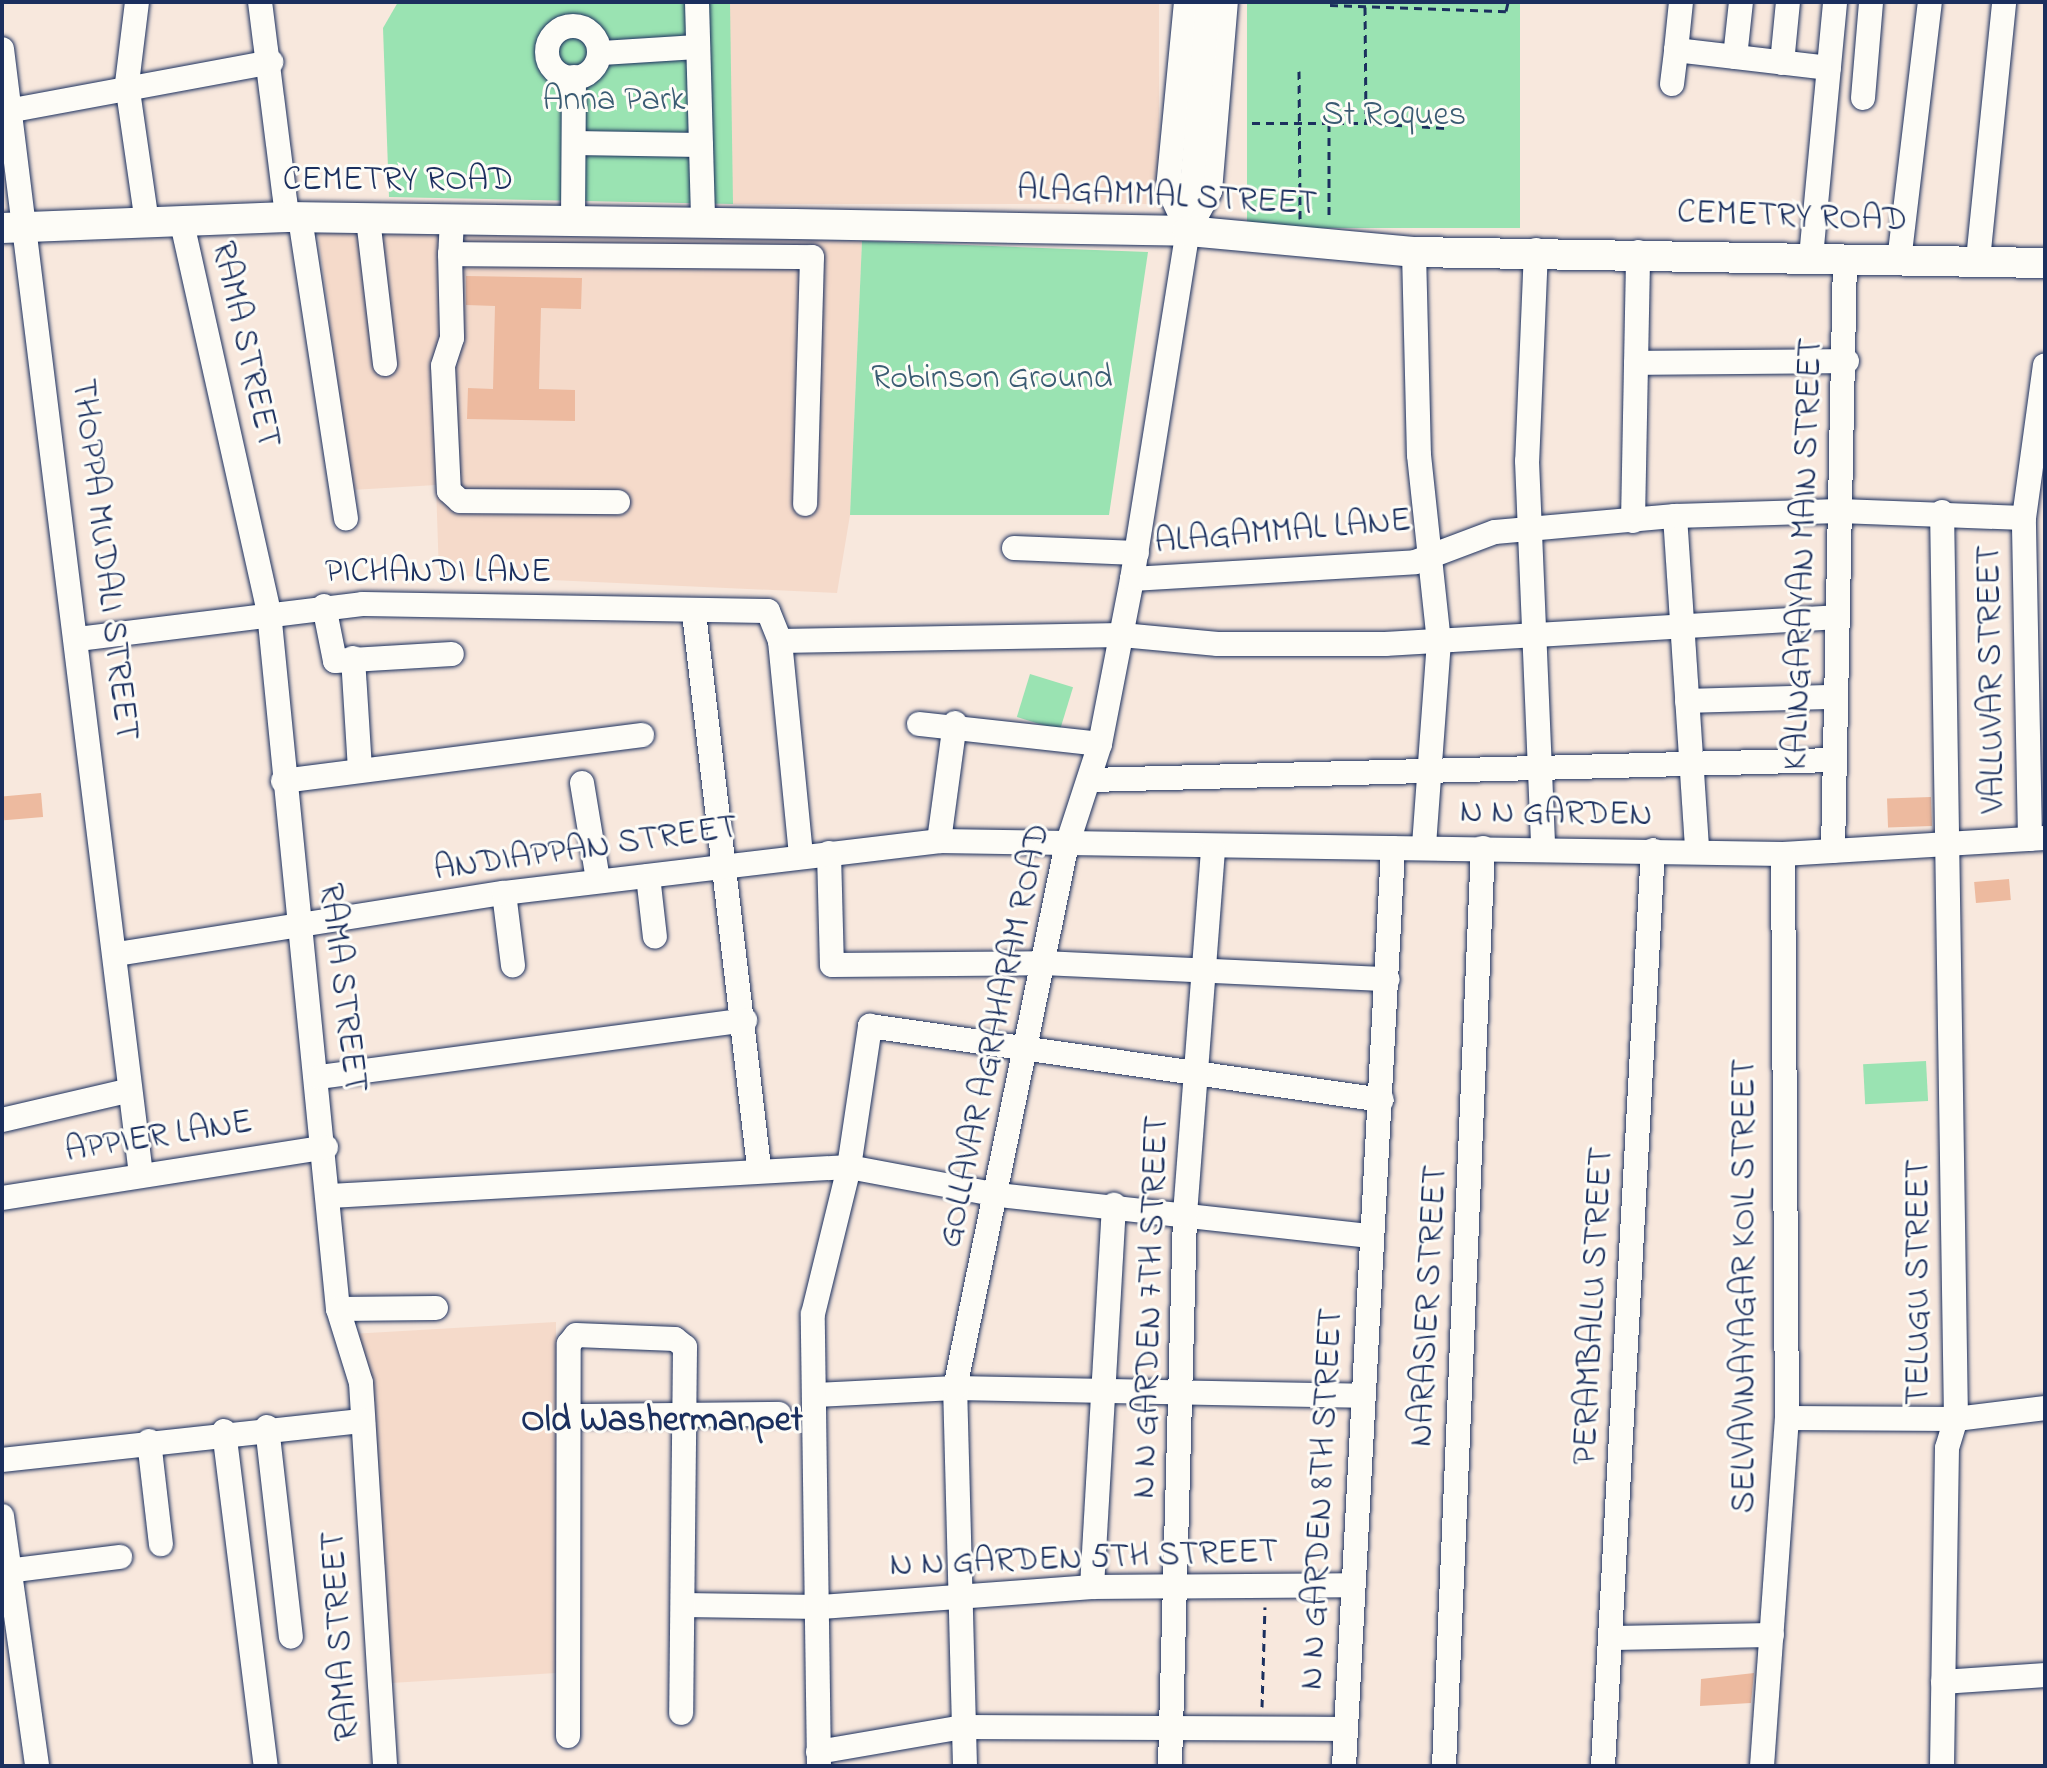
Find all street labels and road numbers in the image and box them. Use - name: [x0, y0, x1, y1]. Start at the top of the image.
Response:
- street label: CEMETRY ROAD: [283, 162, 513, 202]
- street label: ALAGAMMAL STREET: [1016, 170, 1318, 226]
- street label: CEMETRY ROAD: [1676, 194, 1908, 242]
- street label: RAMA STREET: [200, 238, 288, 452]
- street label: KALINGARAYAN MAIN STREET: [1777, 337, 1833, 771]
- street label: THOPPA MUDALI STREET: [61, 377, 145, 743]
- street label: ALAGAMMAL LANE: [1153, 501, 1413, 565]
- street label: VALLUVAR STREET: [1970, 544, 2016, 814]
- street label: PICHANDI LANE: [325, 554, 551, 594]
- street label: N N GARDEN: [1459, 793, 1653, 837]
- street label: ANDIAPPAN STREET: [432, 808, 740, 892]
- street label: GOLLAVAR AGRAHARAM ROAD: [931, 821, 1061, 1251]
- street label: RAMA STREET: [308, 881, 374, 1095]
- street label: SELVAVINAYAGAR KOIL STREET: [1726, 1059, 1766, 1513]
- street label: APPIER LANE: [62, 1103, 256, 1173]
- street label: N N GARDEN 7TH STREET: [1125, 1115, 1179, 1499]
- street label: PERAMBALLU STREET: [1566, 1146, 1624, 1466]
- street label: TELUGU STREET: [1900, 1159, 1940, 1405]
- street label: NARASIER STREET: [1402, 1164, 1458, 1448]
- street label: N N GARDEN 8TH STREET: [1293, 1307, 1353, 1691]
- street label: RAMA STREET: [314, 1530, 370, 1742]
- street label: N N GARDEN 5TH STREET: [889, 1533, 1279, 1587]

